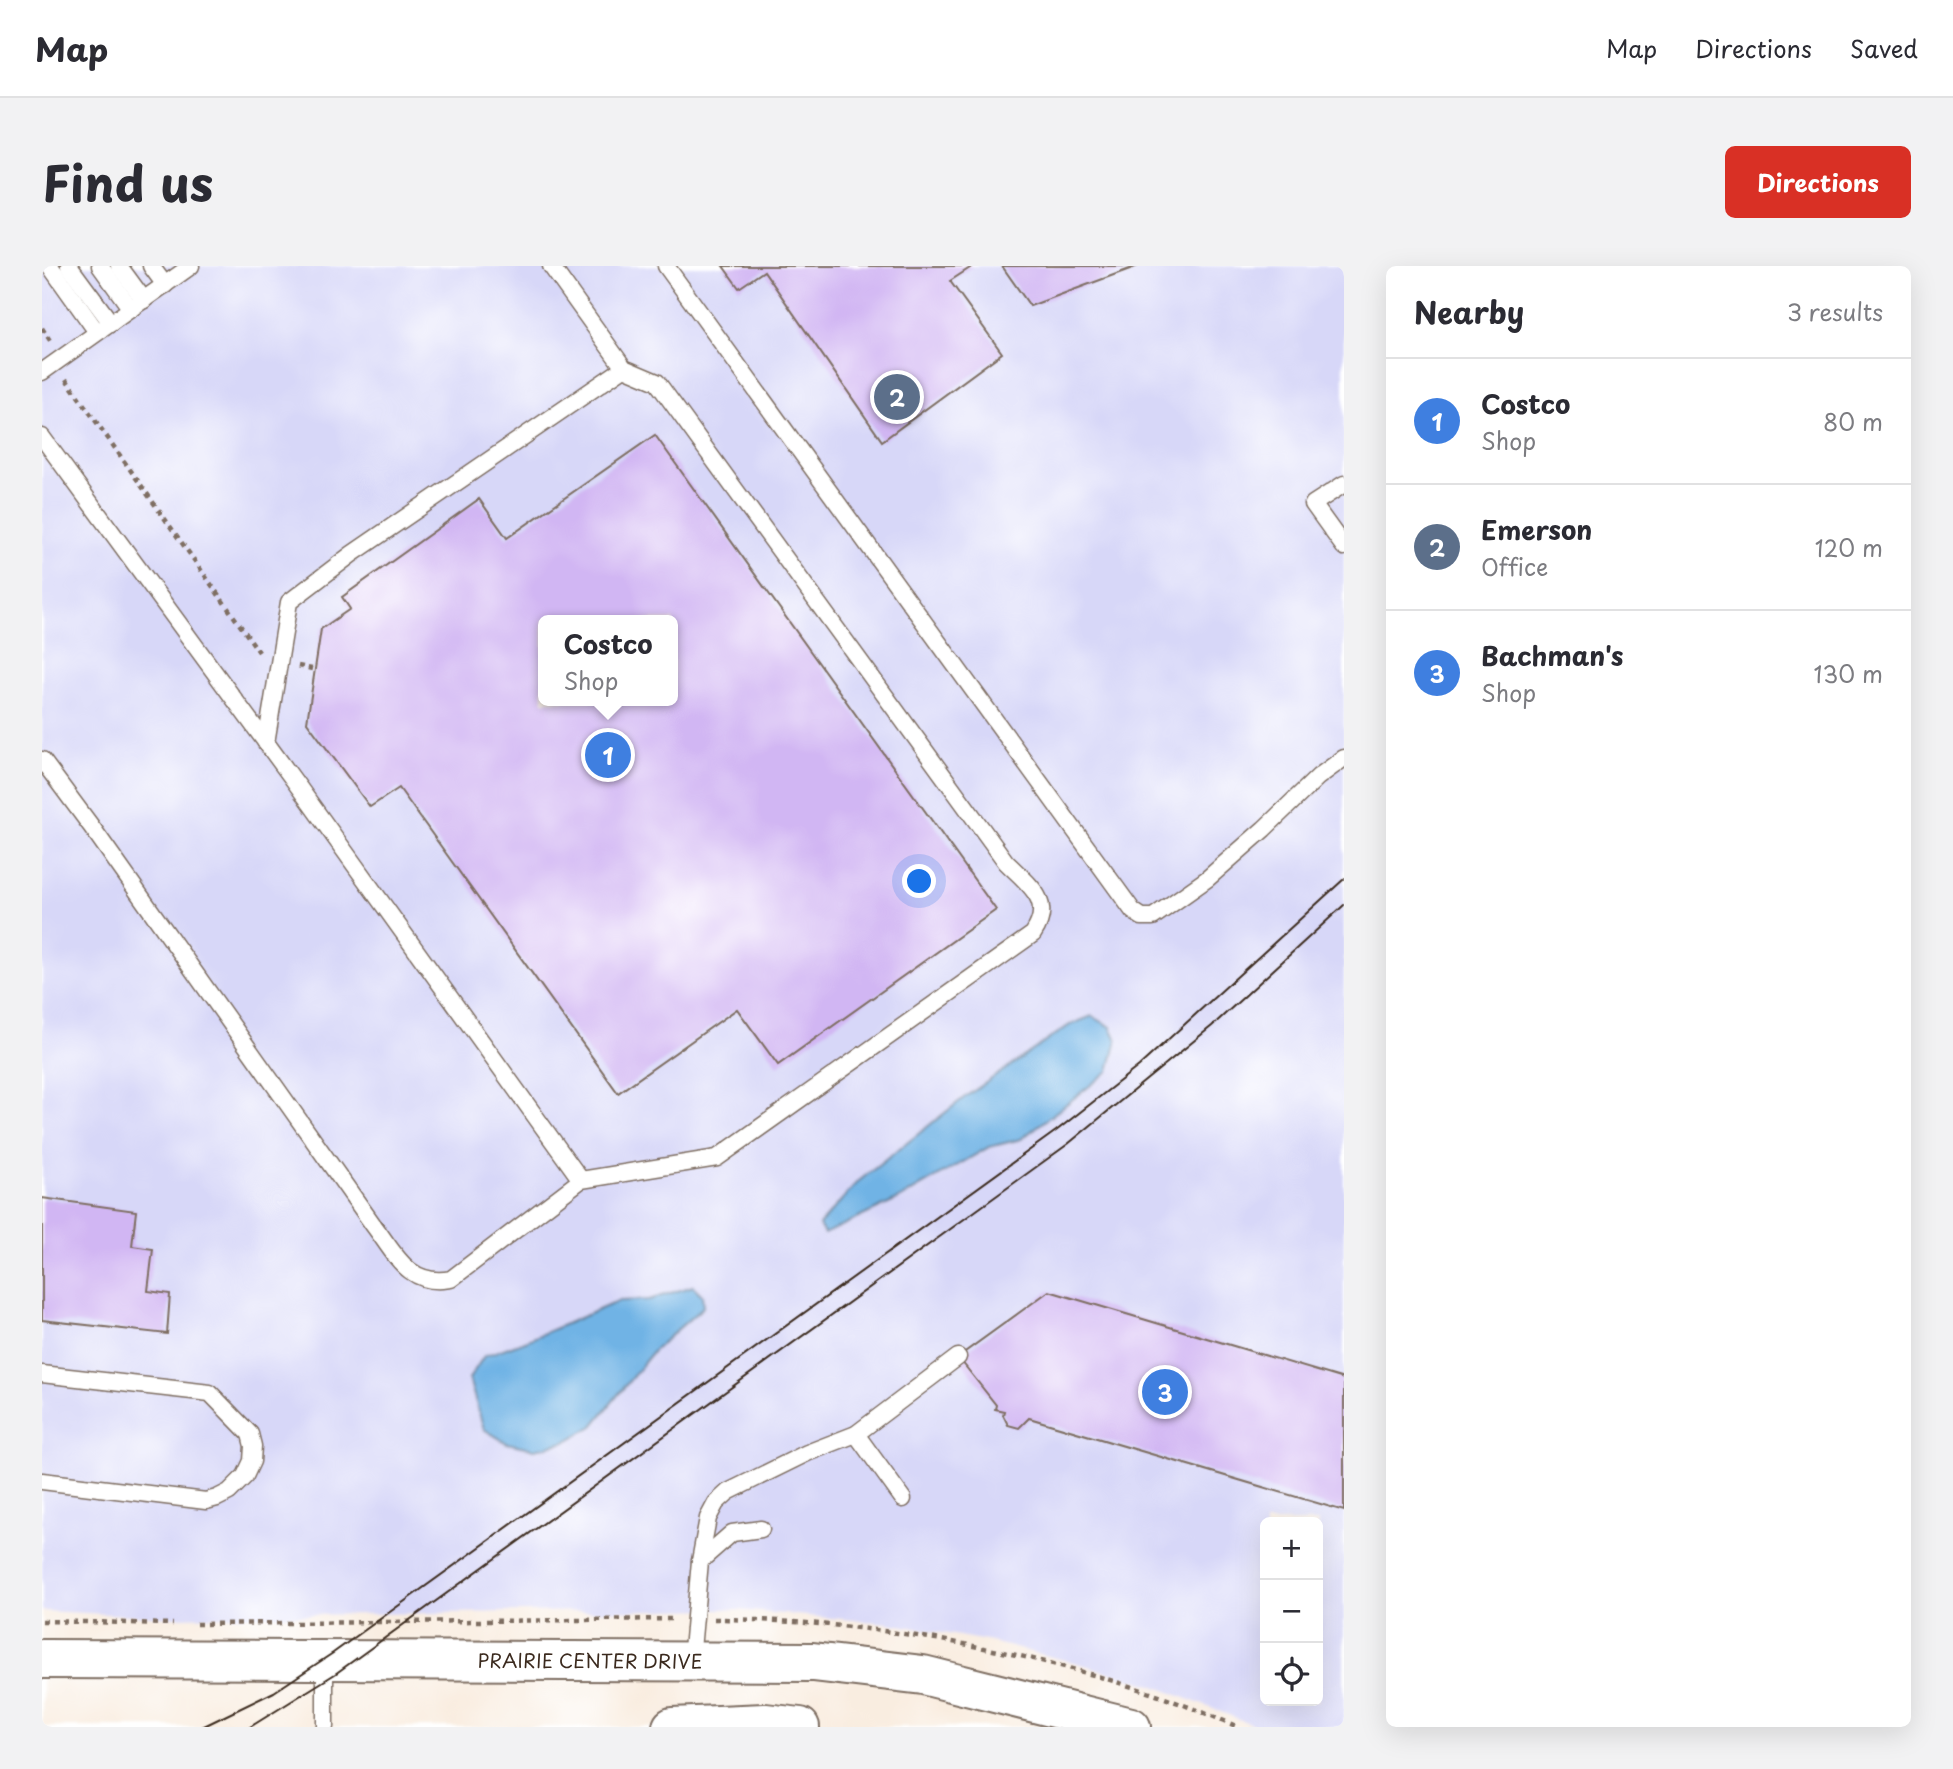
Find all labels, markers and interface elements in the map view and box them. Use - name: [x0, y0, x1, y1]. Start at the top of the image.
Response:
- text: Map: [35, 23, 108, 73]
- text: Map: [1606, 30, 1657, 66]
- text: Directions: [1695, 30, 1812, 66]
- text: Saved: [1850, 30, 1918, 66]
- text: Find us: [42, 145, 213, 219]
- button: Directions: [1725, 146, 1911, 218]
- text: Nearby: [1414, 289, 1524, 334]
- text: 3 results: [1787, 294, 1883, 329]
- pin: 2: [874, 371, 920, 423]
- text: Costco: [1481, 384, 1570, 423]
- text: 1: [1432, 404, 1443, 439]
- text: 80 m: [1823, 404, 1883, 439]
- text: Shop: [1481, 423, 1536, 458]
- text: Emerson: [1481, 510, 1592, 549]
- text: 2: [1429, 530, 1445, 565]
- text: 120 m: [1815, 530, 1883, 565]
- text: Office: [1481, 549, 1548, 584]
- popup: [538, 615, 678, 706]
- text: Costco: [563, 624, 653, 663]
- text: Bachman's: [1481, 636, 1623, 675]
- text: 3: [1429, 656, 1445, 691]
- text: 130 m: [1813, 656, 1883, 691]
- text: Shop: [563, 663, 618, 698]
- text: Shop: [1481, 675, 1536, 710]
- pin: 1: [585, 729, 631, 781]
- your location: [902, 864, 936, 898]
- pin: 3: [1142, 1366, 1188, 1418]
- map controls: [1260, 1517, 1323, 1706]
- button: +: [1260, 1517, 1323, 1580]
- button: −: [1260, 1580, 1323, 1643]
- button: locate: [1260, 1643, 1323, 1706]
- street label: PRAIRIE CENTER DRIVE: [478, 1646, 702, 1675]

